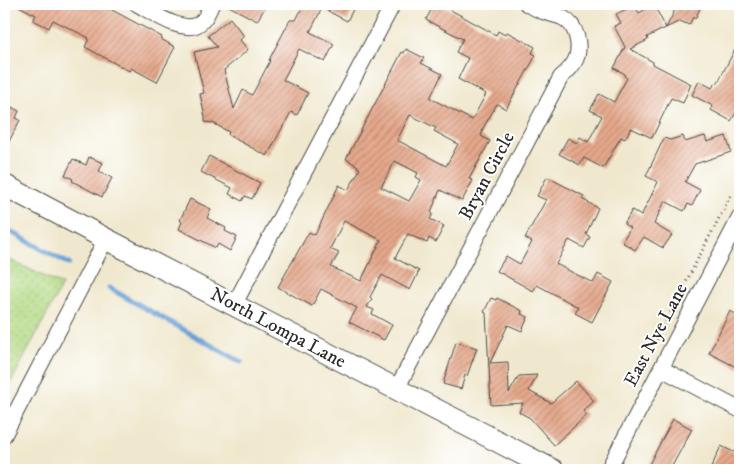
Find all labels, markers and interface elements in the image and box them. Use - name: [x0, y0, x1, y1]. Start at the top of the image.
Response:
- street label: Bryan Circle: [454, 128, 520, 224]
- street label: East Nye Lane: [619, 279, 693, 391]
- street label: North Lompa Lane: [206, 283, 350, 373]

